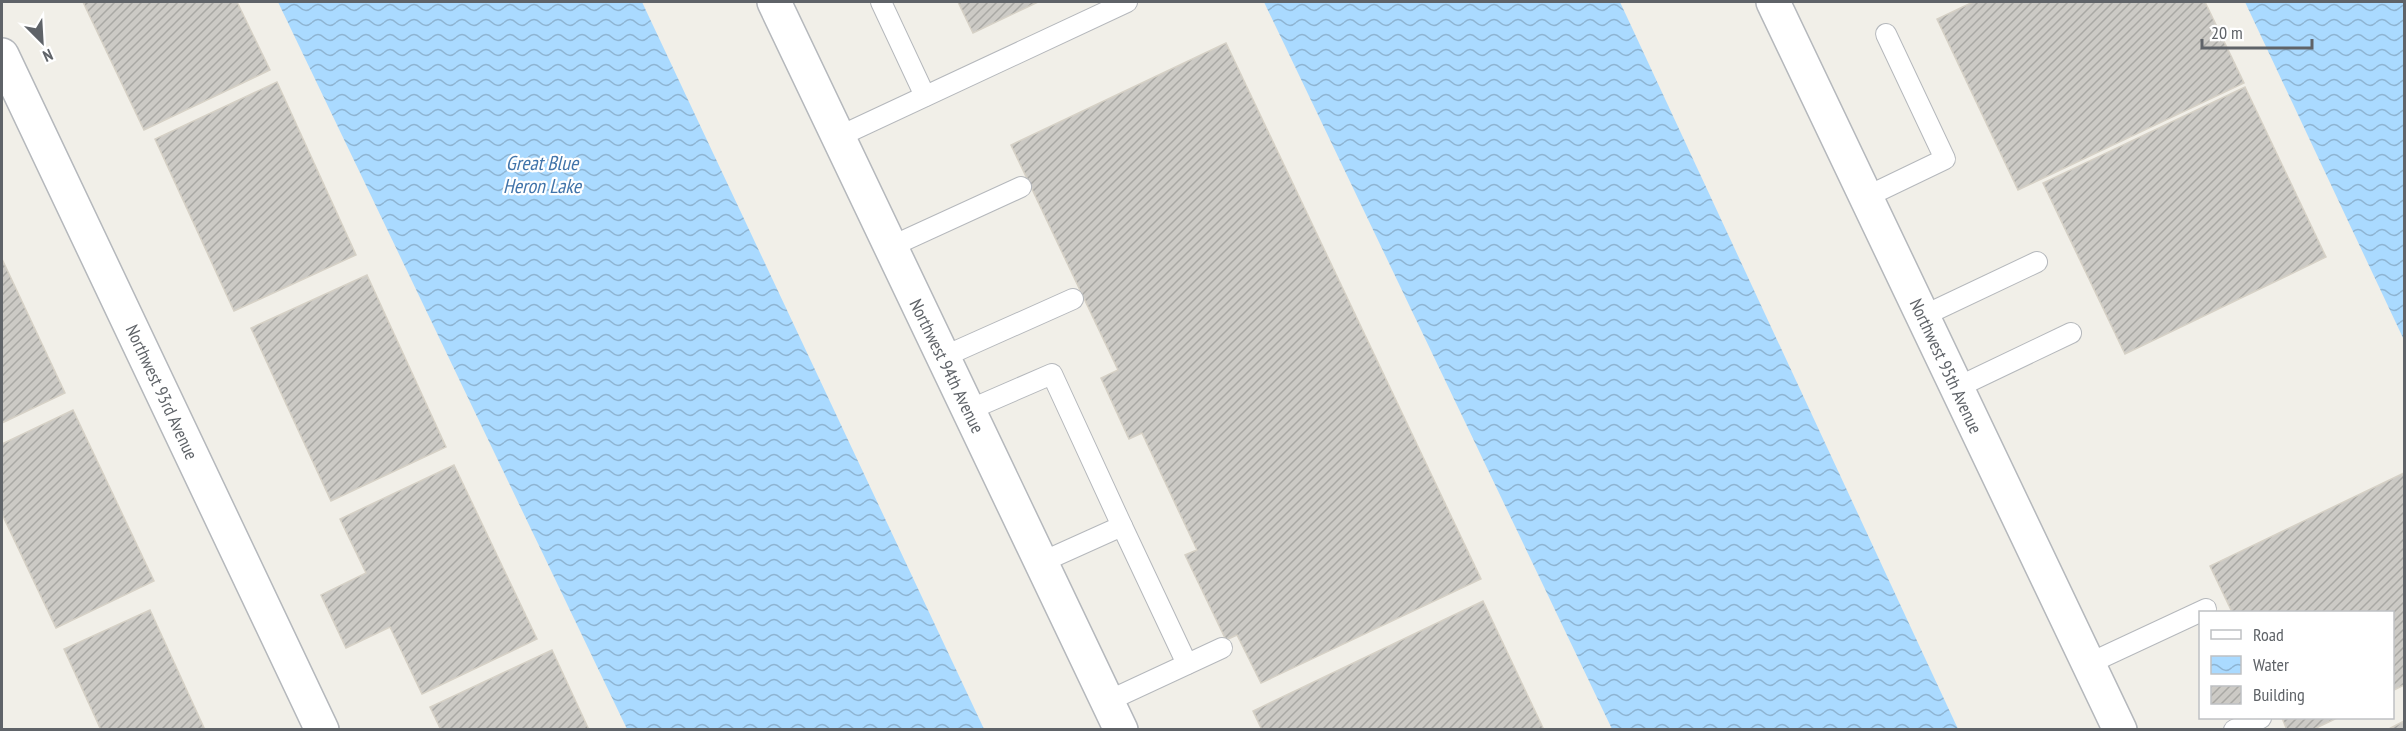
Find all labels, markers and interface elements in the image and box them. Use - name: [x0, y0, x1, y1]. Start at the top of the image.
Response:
- north arrow: [12, 12, 72, 72]
- scale bar: [2202, 12, 2312, 50]
- text: 20 m: [2211, 21, 2243, 44]
- text: N: [40, 45, 56, 67]
- water label: Great Blue Heron Lake: [503, 150, 583, 199]
- street label: Northwest 94th Avenue: [905, 295, 989, 437]
- street label: Northwest 95th Avenue: [1905, 295, 1987, 437]
- street label: Northwest 93rd Avenue: [121, 321, 203, 463]
- legend: [2199, 611, 2394, 719]
- text: Road: [2253, 623, 2284, 646]
- text: Water: [2253, 653, 2289, 676]
- text: Building: [2253, 683, 2305, 706]

